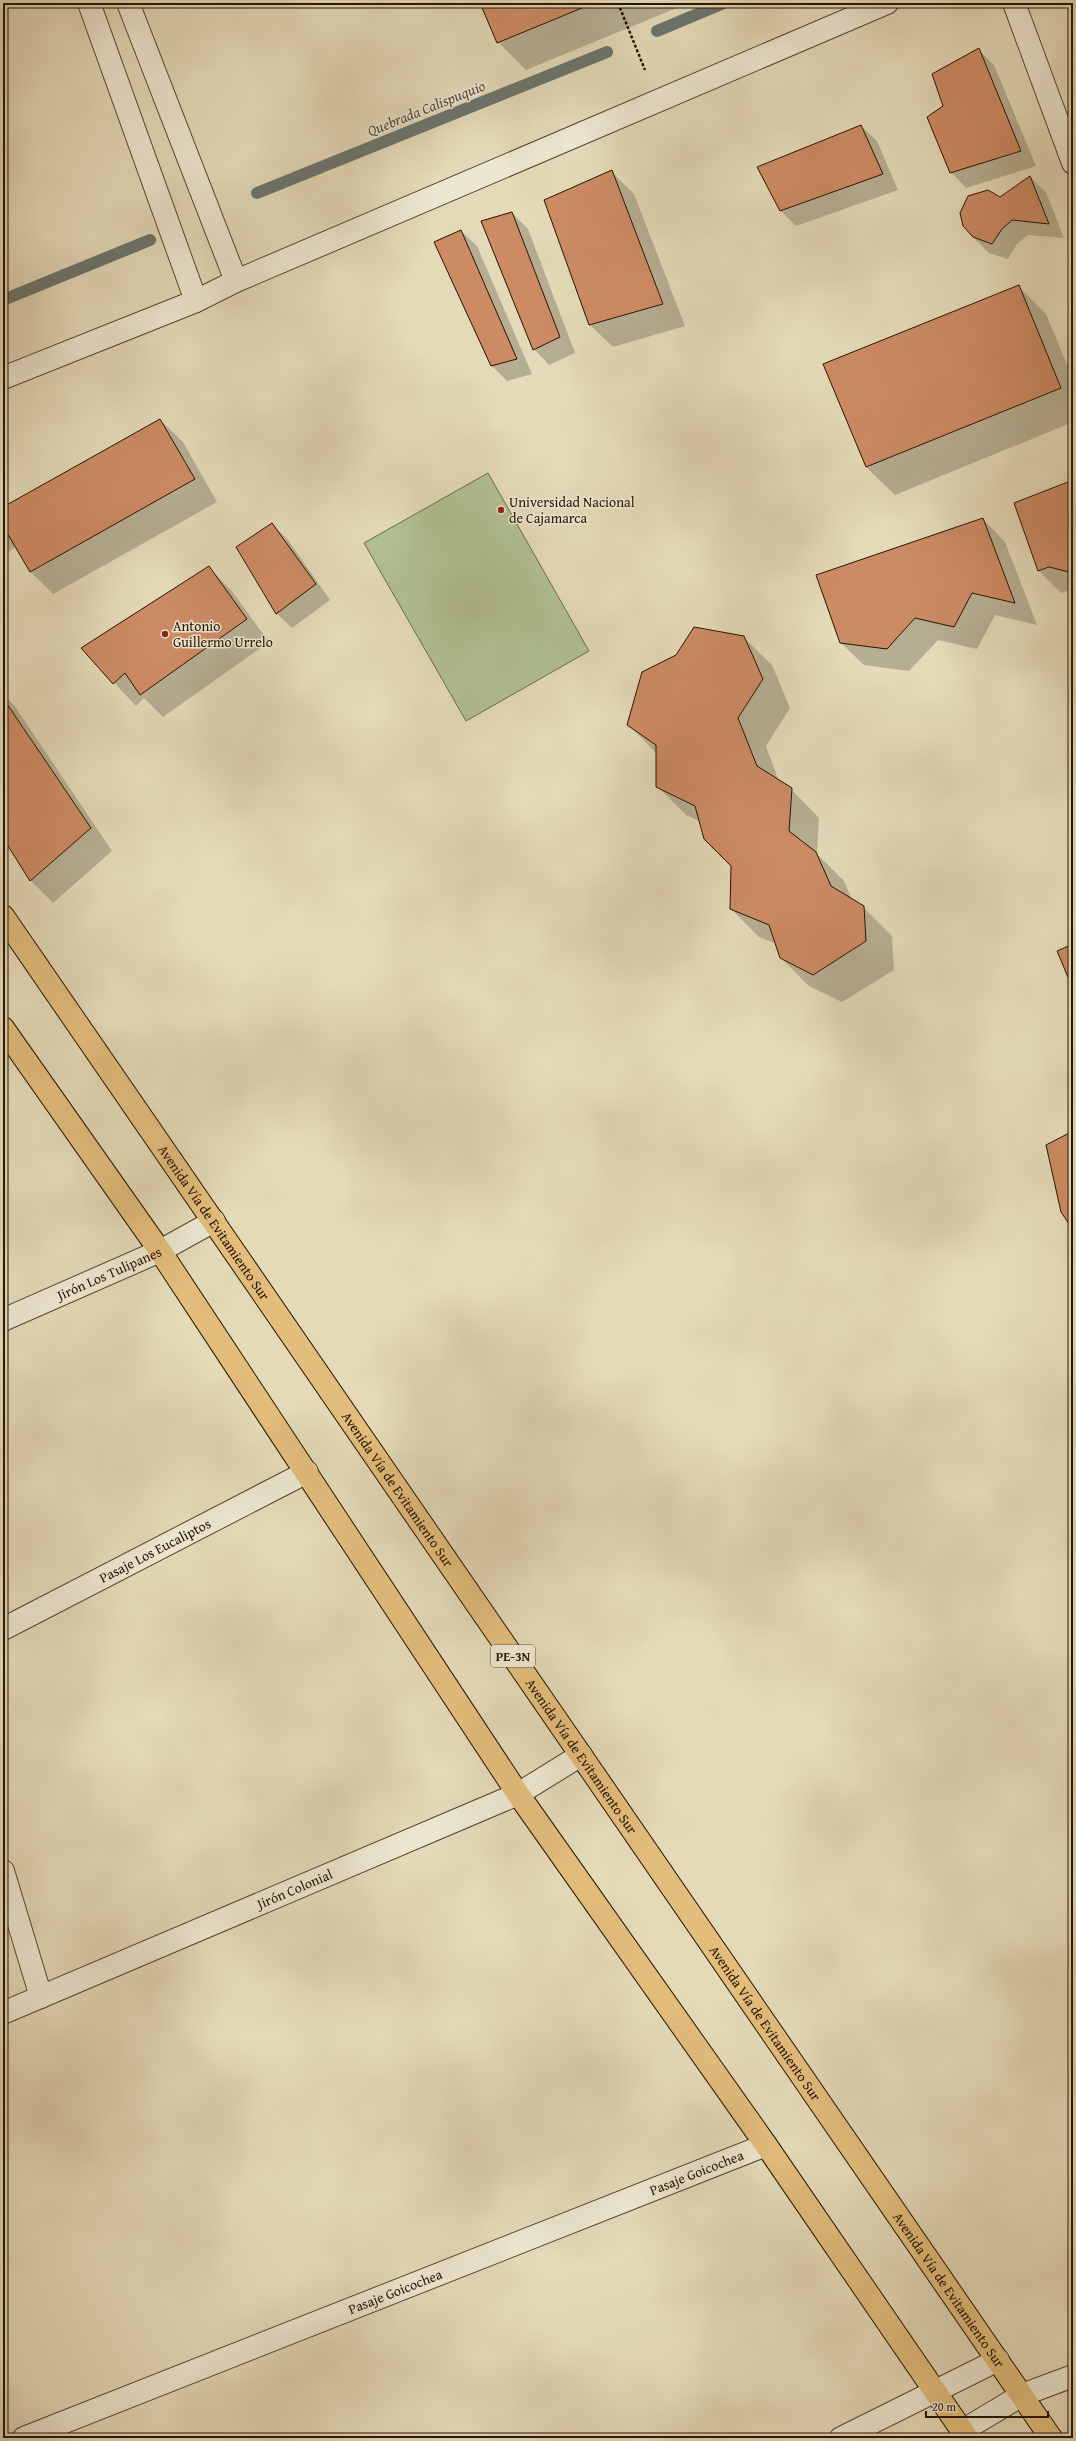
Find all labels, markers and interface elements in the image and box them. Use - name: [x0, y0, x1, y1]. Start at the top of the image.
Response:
- water label: Quebrada Calispuquio: [364, 75, 489, 141]
- place label: Universidad Nacional de Cajamarca: [509, 492, 635, 528]
- marker: Universidad Nacional de Cajamarca: [496, 505, 506, 515]
- place label: Antonio Guillermo Urrelo: [173, 616, 273, 652]
- marker: Antonio Guillermo Urrelo: [160, 629, 170, 639]
- street label: Avenida Vía de Evitamiento Sur: [153, 1141, 275, 1304]
- street label: Jirón Los Tulipanes: [52, 1242, 165, 1306]
- street label: Avenida Vía de Evitamiento Sur: [337, 1407, 458, 1571]
- street label: Pasaje Los Eucaliptos: [96, 1513, 214, 1588]
- road number: PE-3N: [491, 1645, 535, 1667]
- street label: Avenida Vía de Evitamiento Sur: [521, 1674, 642, 1838]
- street label: Jirón Colonial: [252, 1864, 336, 1915]
- street label: Avenida Vía de Evitamiento Sur: [705, 1941, 826, 2105]
- street label: Pasaje Goicochea: [646, 2145, 747, 2200]
- street label: Avenida Vía de Evitamiento Sur: [888, 2208, 1010, 2372]
- street label: Pasaje Goicochea: [345, 2264, 445, 2319]
- scale bar: [926, 2393, 1048, 2419]
- text: 20 m: [932, 2398, 956, 2415]

